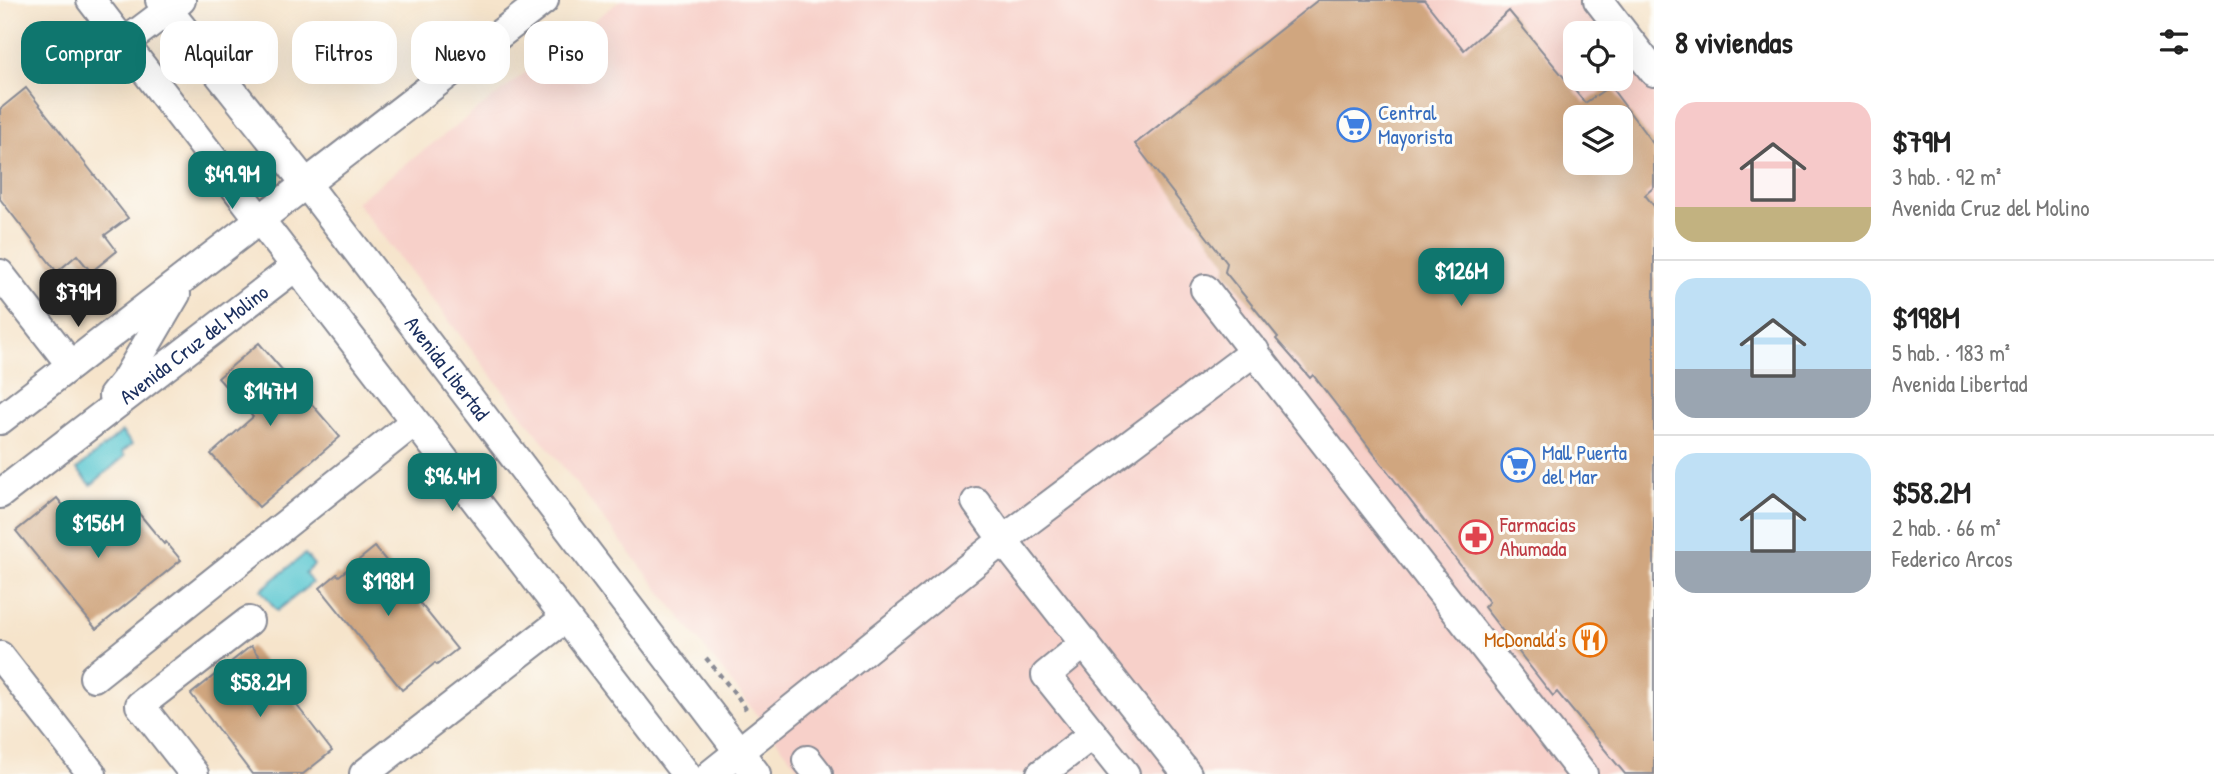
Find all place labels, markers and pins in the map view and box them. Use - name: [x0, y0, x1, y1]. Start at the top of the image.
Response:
- place label: Central Mayorista: [1378, 98, 1452, 151]
- supermarket icon: Central Mayorista: [1335, 106, 1373, 144]
- pin: $49.9M: [175, 152, 289, 211]
- pin: $126M: [1412, 248, 1510, 308]
- pin: $79M: [37, 270, 119, 329]
- pin: $147M: [221, 368, 319, 428]
- place label: Mall Puerta del Mar: [1542, 438, 1627, 491]
- supermarket icon: Mall Puerta del Mar: [1499, 446, 1537, 484]
- pin: $96.4M: [395, 454, 509, 513]
- pin: $156M: [49, 500, 147, 560]
- place label: Farmacias Ahumada: [1499, 510, 1576, 563]
- pharmacy icon: Farmacias Ahumada: [1457, 518, 1495, 556]
- pin: $198M: [339, 558, 437, 618]
- restaurant icon: McDonald's: [1571, 621, 1609, 659]
- place label: McDonald's: [1484, 625, 1566, 654]
- pin: $58.2M: [203, 660, 317, 719]

